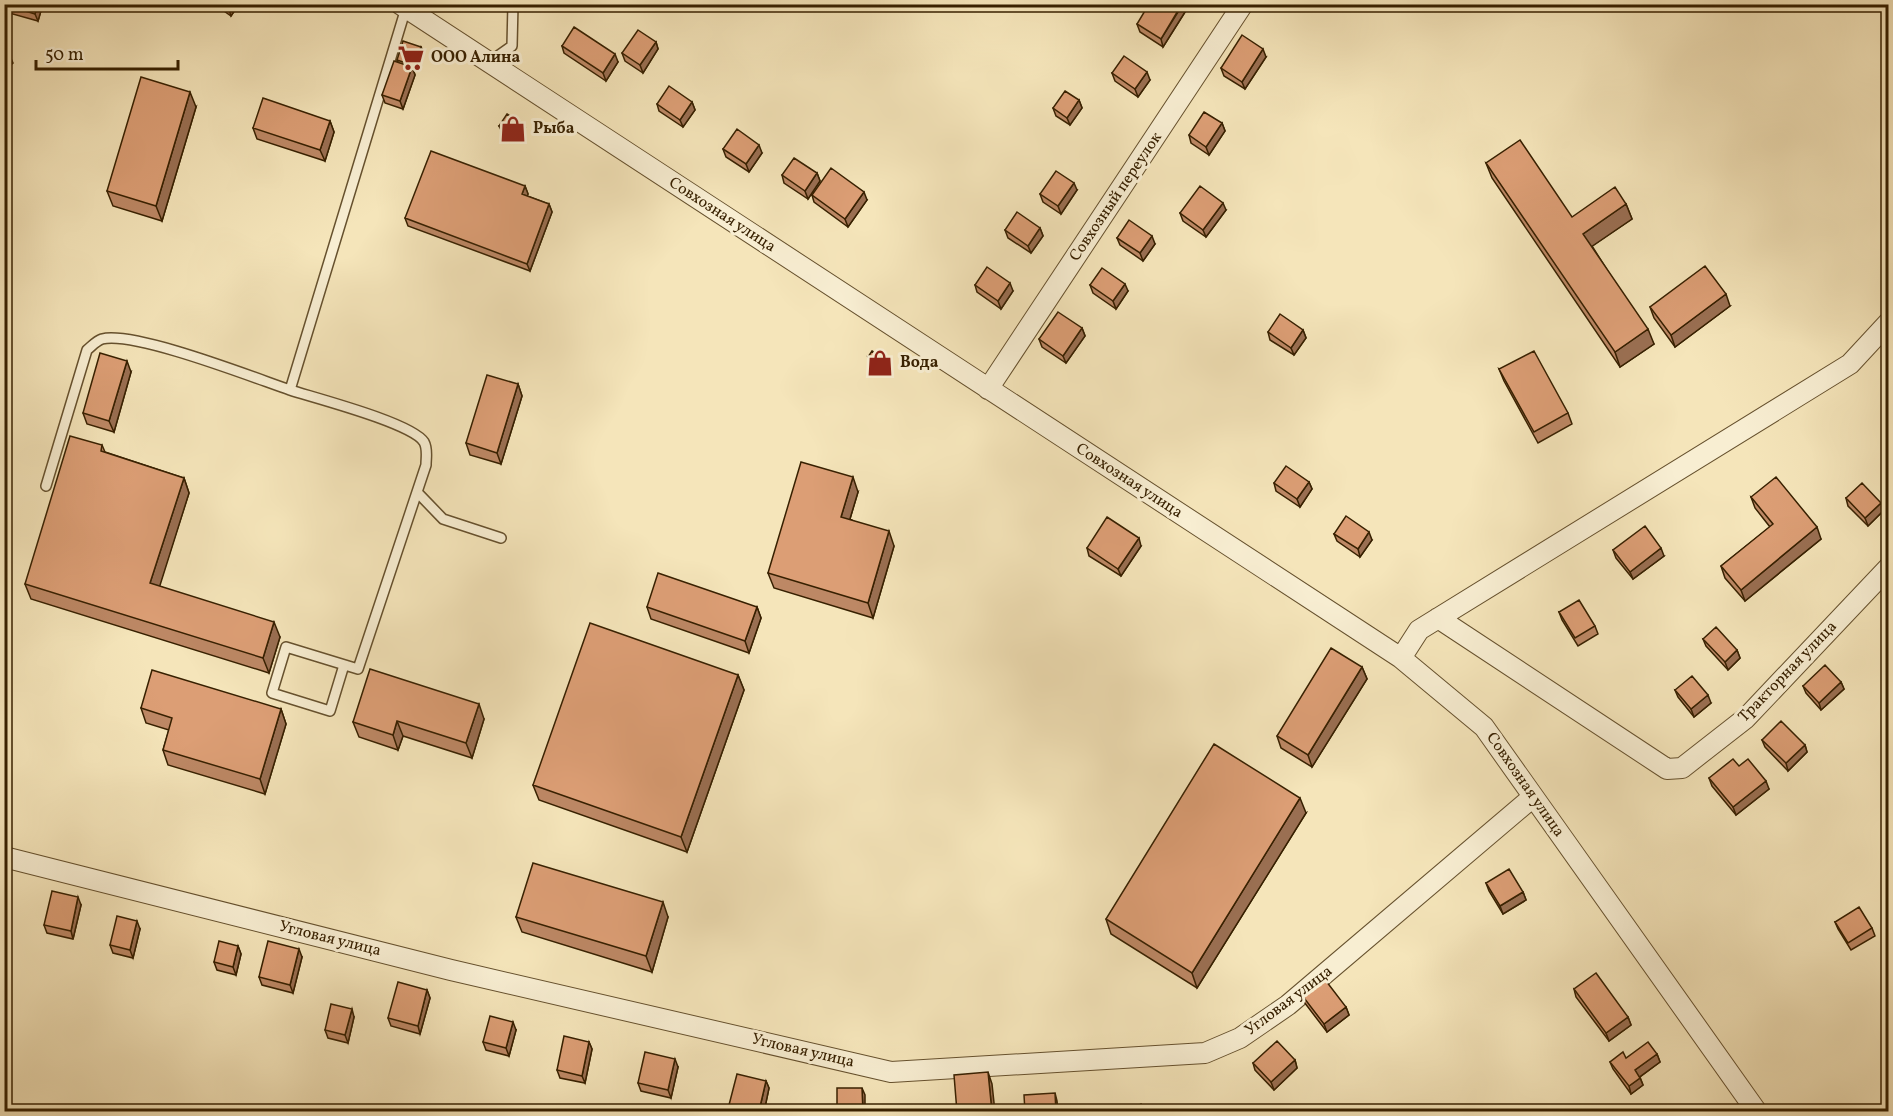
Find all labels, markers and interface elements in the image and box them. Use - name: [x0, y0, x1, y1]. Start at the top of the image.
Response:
- scale bar: [36, 33, 178, 71]
- text: 50 m: [45, 43, 84, 68]
- supermarket icon: ООО Алина: [396, 43, 426, 73]
- place label: ООО Алина: [431, 47, 521, 69]
- shop icon: Рыба: [498, 114, 528, 144]
- place label: Рыба: [533, 118, 575, 140]
- street label: Совхозный переулок: [1064, 128, 1168, 266]
- street label: Совхозная улица: [664, 172, 780, 258]
- shop icon: Вода: [865, 348, 895, 378]
- place label: Вода: [900, 352, 939, 374]
- street label: Совхозная улица: [1071, 438, 1187, 524]
- street label: Тракторная улица: [1734, 616, 1842, 728]
- street label: Совхозная улица: [1481, 728, 1569, 842]
- street label: Угловая улица: [277, 916, 383, 962]
- street label: Угловая улица: [1241, 961, 1337, 1041]
- street label: Угловая улица: [750, 1029, 857, 1074]

